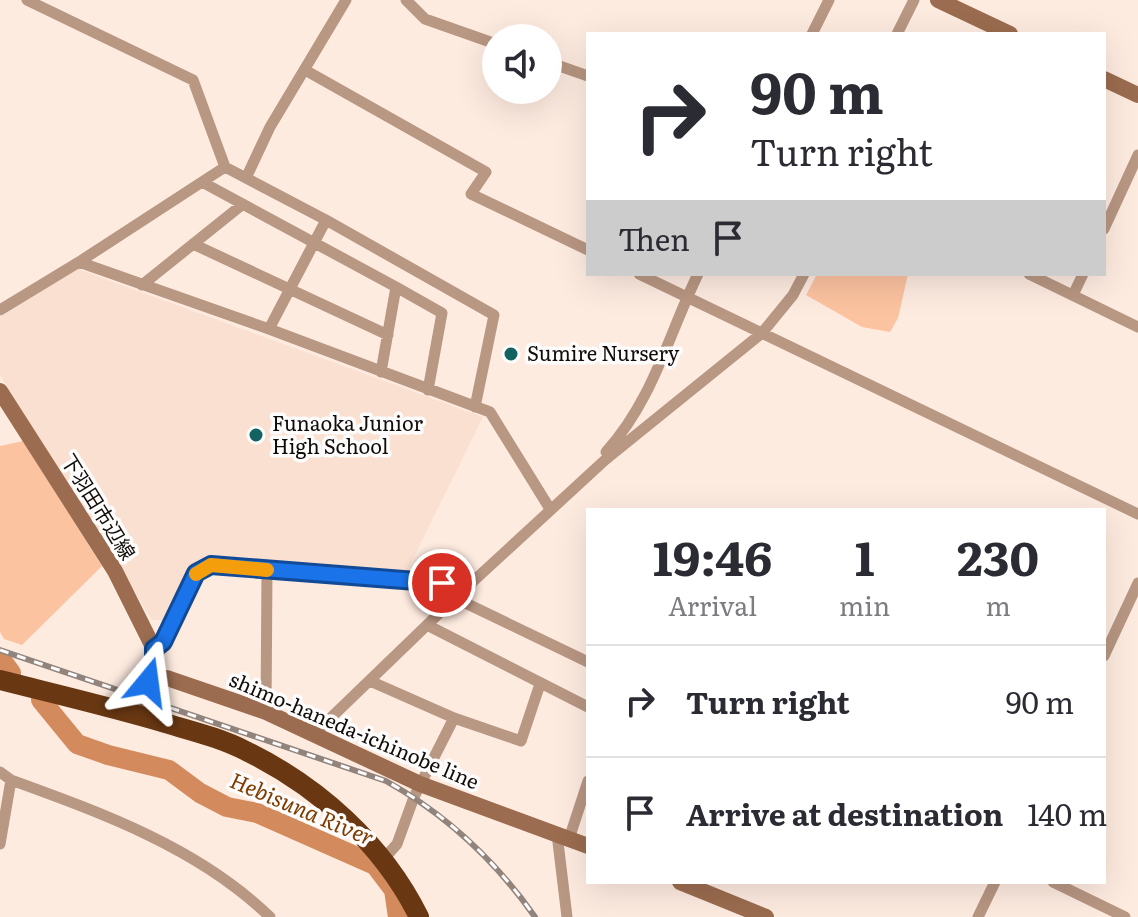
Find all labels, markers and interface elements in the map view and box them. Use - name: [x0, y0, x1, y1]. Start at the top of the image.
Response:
- map controls: [482, 24, 562, 104]
- button: sound: [482, 24, 562, 104]
- text: 90 m: [750, 48, 884, 131]
- icon: right: [618, 64, 722, 168]
- text: Turn right: [750, 124, 933, 177]
- text: Then: [618, 216, 690, 260]
- icon: arrive: [706, 216, 750, 260]
- place label: Sumire Nursery: [527, 337, 680, 367]
- marker: Sumire Nursery: [502, 345, 520, 363]
- place label: Funaoka Junior High School: [272, 407, 423, 460]
- marker: Funaoka Junior High School: [247, 426, 265, 444]
- street label: 下羽田市辺線: [55, 447, 144, 565]
- text: 19:46: [653, 520, 772, 591]
- text: 1: [855, 520, 875, 591]
- text: 230: [957, 520, 1039, 591]
- pin: [408, 549, 476, 617]
- icon: arrive: [420, 561, 464, 605]
- text: Arrival: [668, 585, 757, 624]
- text: min: [839, 585, 890, 624]
- text: m: [985, 585, 1011, 624]
- position arrow: [106, 640, 190, 724]
- street label: shimo-haneda-ichinobe line: [225, 663, 484, 795]
- icon: right: [618, 679, 662, 723]
- text: Turn right: [686, 679, 850, 723]
- text: 90 m: [1006, 679, 1074, 723]
- water label: Hebisuna River: [226, 762, 380, 853]
- icon: arrive: [618, 791, 662, 835]
- text: Arrive at destination: [686, 791, 1003, 835]
- text: 140 m: [1027, 791, 1107, 835]

